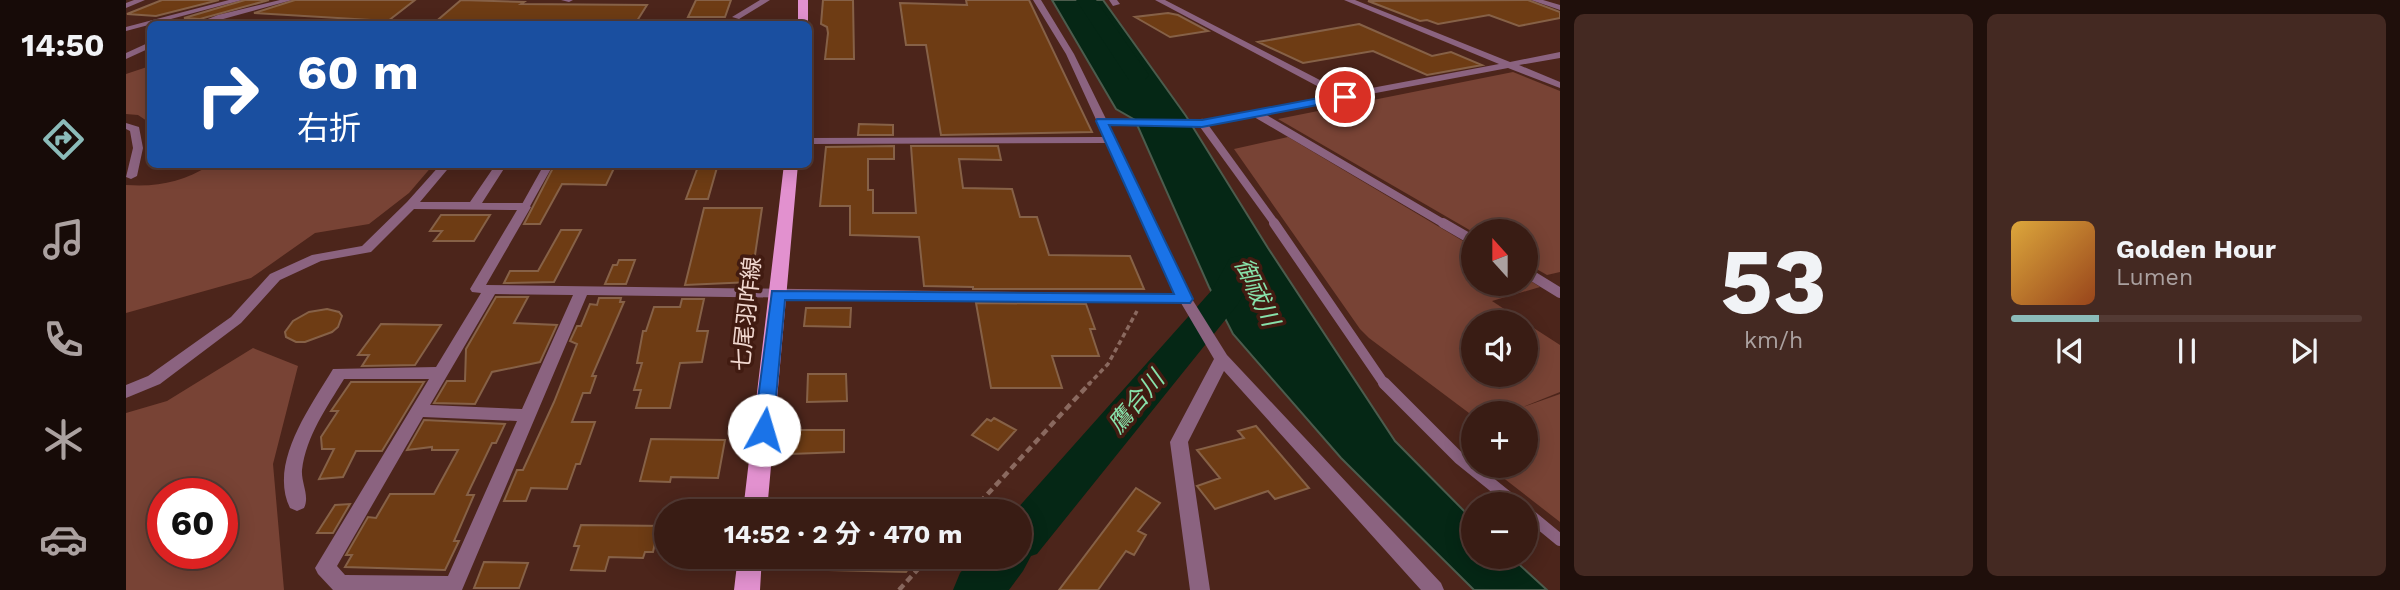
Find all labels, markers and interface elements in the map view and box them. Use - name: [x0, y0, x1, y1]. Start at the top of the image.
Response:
- text: 14:50: [21, 26, 105, 64]
- text: 60 m: [297, 43, 419, 101]
- icon: right: [182, 49, 273, 140]
- pin: [1315, 67, 1375, 127]
- icon: arrive: [1326, 78, 1364, 116]
- text: 右折: [297, 109, 361, 147]
- icon: directions: [39, 115, 88, 164]
- icon: music: [39, 215, 88, 264]
- north arrow: [1461, 219, 1538, 296]
- map controls: [1461, 219, 1538, 569]
- text: 53: [1720, 228, 1827, 335]
- text: Golden Hour: [2116, 234, 2276, 264]
- water label: 御祓川: [1229, 253, 1286, 333]
- street label: 七尾羽咋線: [728, 255, 766, 373]
- text: Lumen: [2116, 264, 2193, 291]
- button: sound: [1461, 310, 1538, 387]
- icon: phone: [39, 315, 88, 364]
- text: km/h: [1744, 327, 1803, 354]
- icon: previous: [2051, 332, 2089, 370]
- icon: pause: [2168, 332, 2206, 370]
- icon: next: [2285, 332, 2323, 370]
- water label: 鷹合川: [1102, 363, 1172, 439]
- position arrow: [727, 393, 801, 467]
- button: +: [1461, 401, 1538, 478]
- icon: climate: [39, 415, 88, 464]
- speed limit sign: 60: [147, 478, 238, 569]
- button: −: [1461, 492, 1538, 569]
- icon: car: [39, 515, 88, 564]
- text: 14:52 · 2 分 · 470 m: [724, 519, 962, 549]

